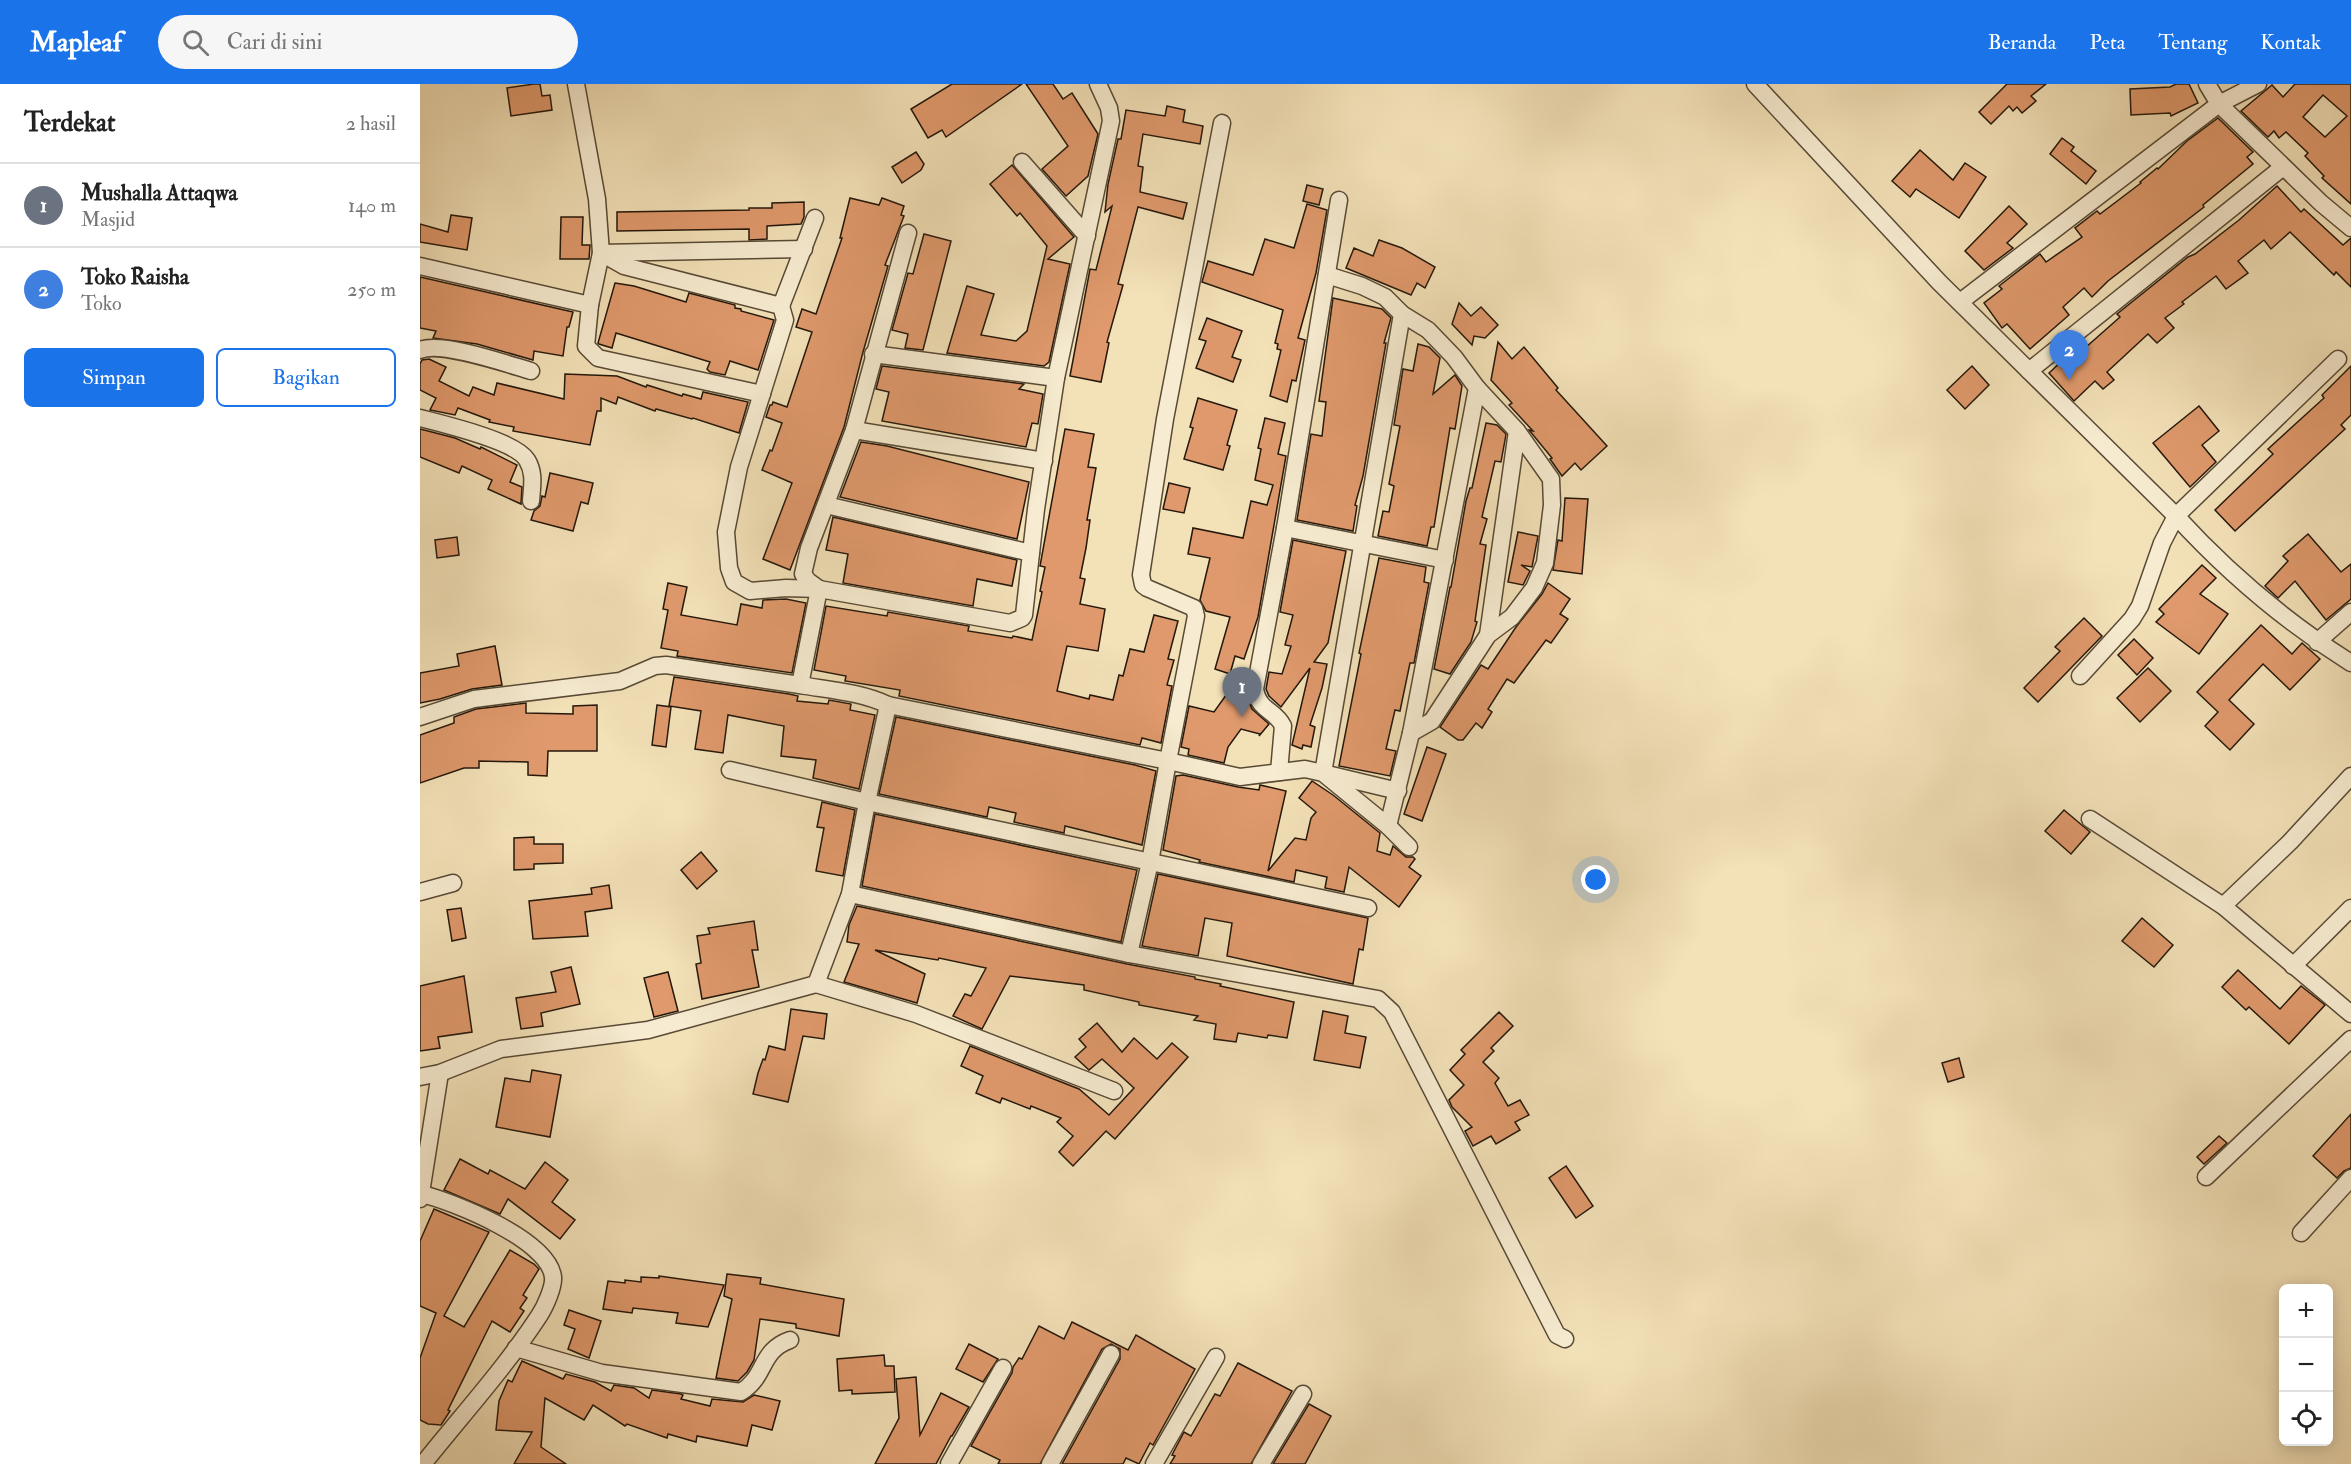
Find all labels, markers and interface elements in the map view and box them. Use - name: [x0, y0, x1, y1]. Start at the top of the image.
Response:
- search box: [158, 15, 578, 69]
- text: Mapleaf: [30, 25, 122, 60]
- icon: search: [179, 26, 212, 59]
- text: Cari di sini: [227, 28, 322, 56]
- text: Beranda: [1988, 29, 2056, 56]
- text: Peta: [2089, 29, 2125, 56]
- text: Tentang: [2158, 29, 2227, 56]
- text: Kontak: [2260, 29, 2321, 56]
- text: Terdekat: [24, 107, 115, 139]
- text: 2 hasil: [346, 111, 396, 136]
- text: Mushalla Attaqwa: [81, 179, 238, 207]
- text: 1: [40, 193, 47, 218]
- text: 140 m: [348, 193, 396, 218]
- text: Masjid: [81, 207, 135, 232]
- text: Toko Raisha: [81, 263, 189, 291]
- text: 2: [38, 277, 49, 302]
- text: 250 m: [347, 277, 396, 302]
- text: Toko: [81, 291, 122, 316]
- pin: 2: [2050, 330, 2088, 380]
- button: Simpan: [24, 348, 204, 407]
- button: Bagikan: [216, 348, 396, 407]
- pin: 1: [1222, 668, 1262, 717]
- your location: [1581, 865, 1610, 894]
- map controls: [2279, 1284, 2333, 1446]
- button: +: [2279, 1284, 2333, 1338]
- button: −: [2279, 1338, 2333, 1392]
- button: locate: [2279, 1392, 2333, 1446]

